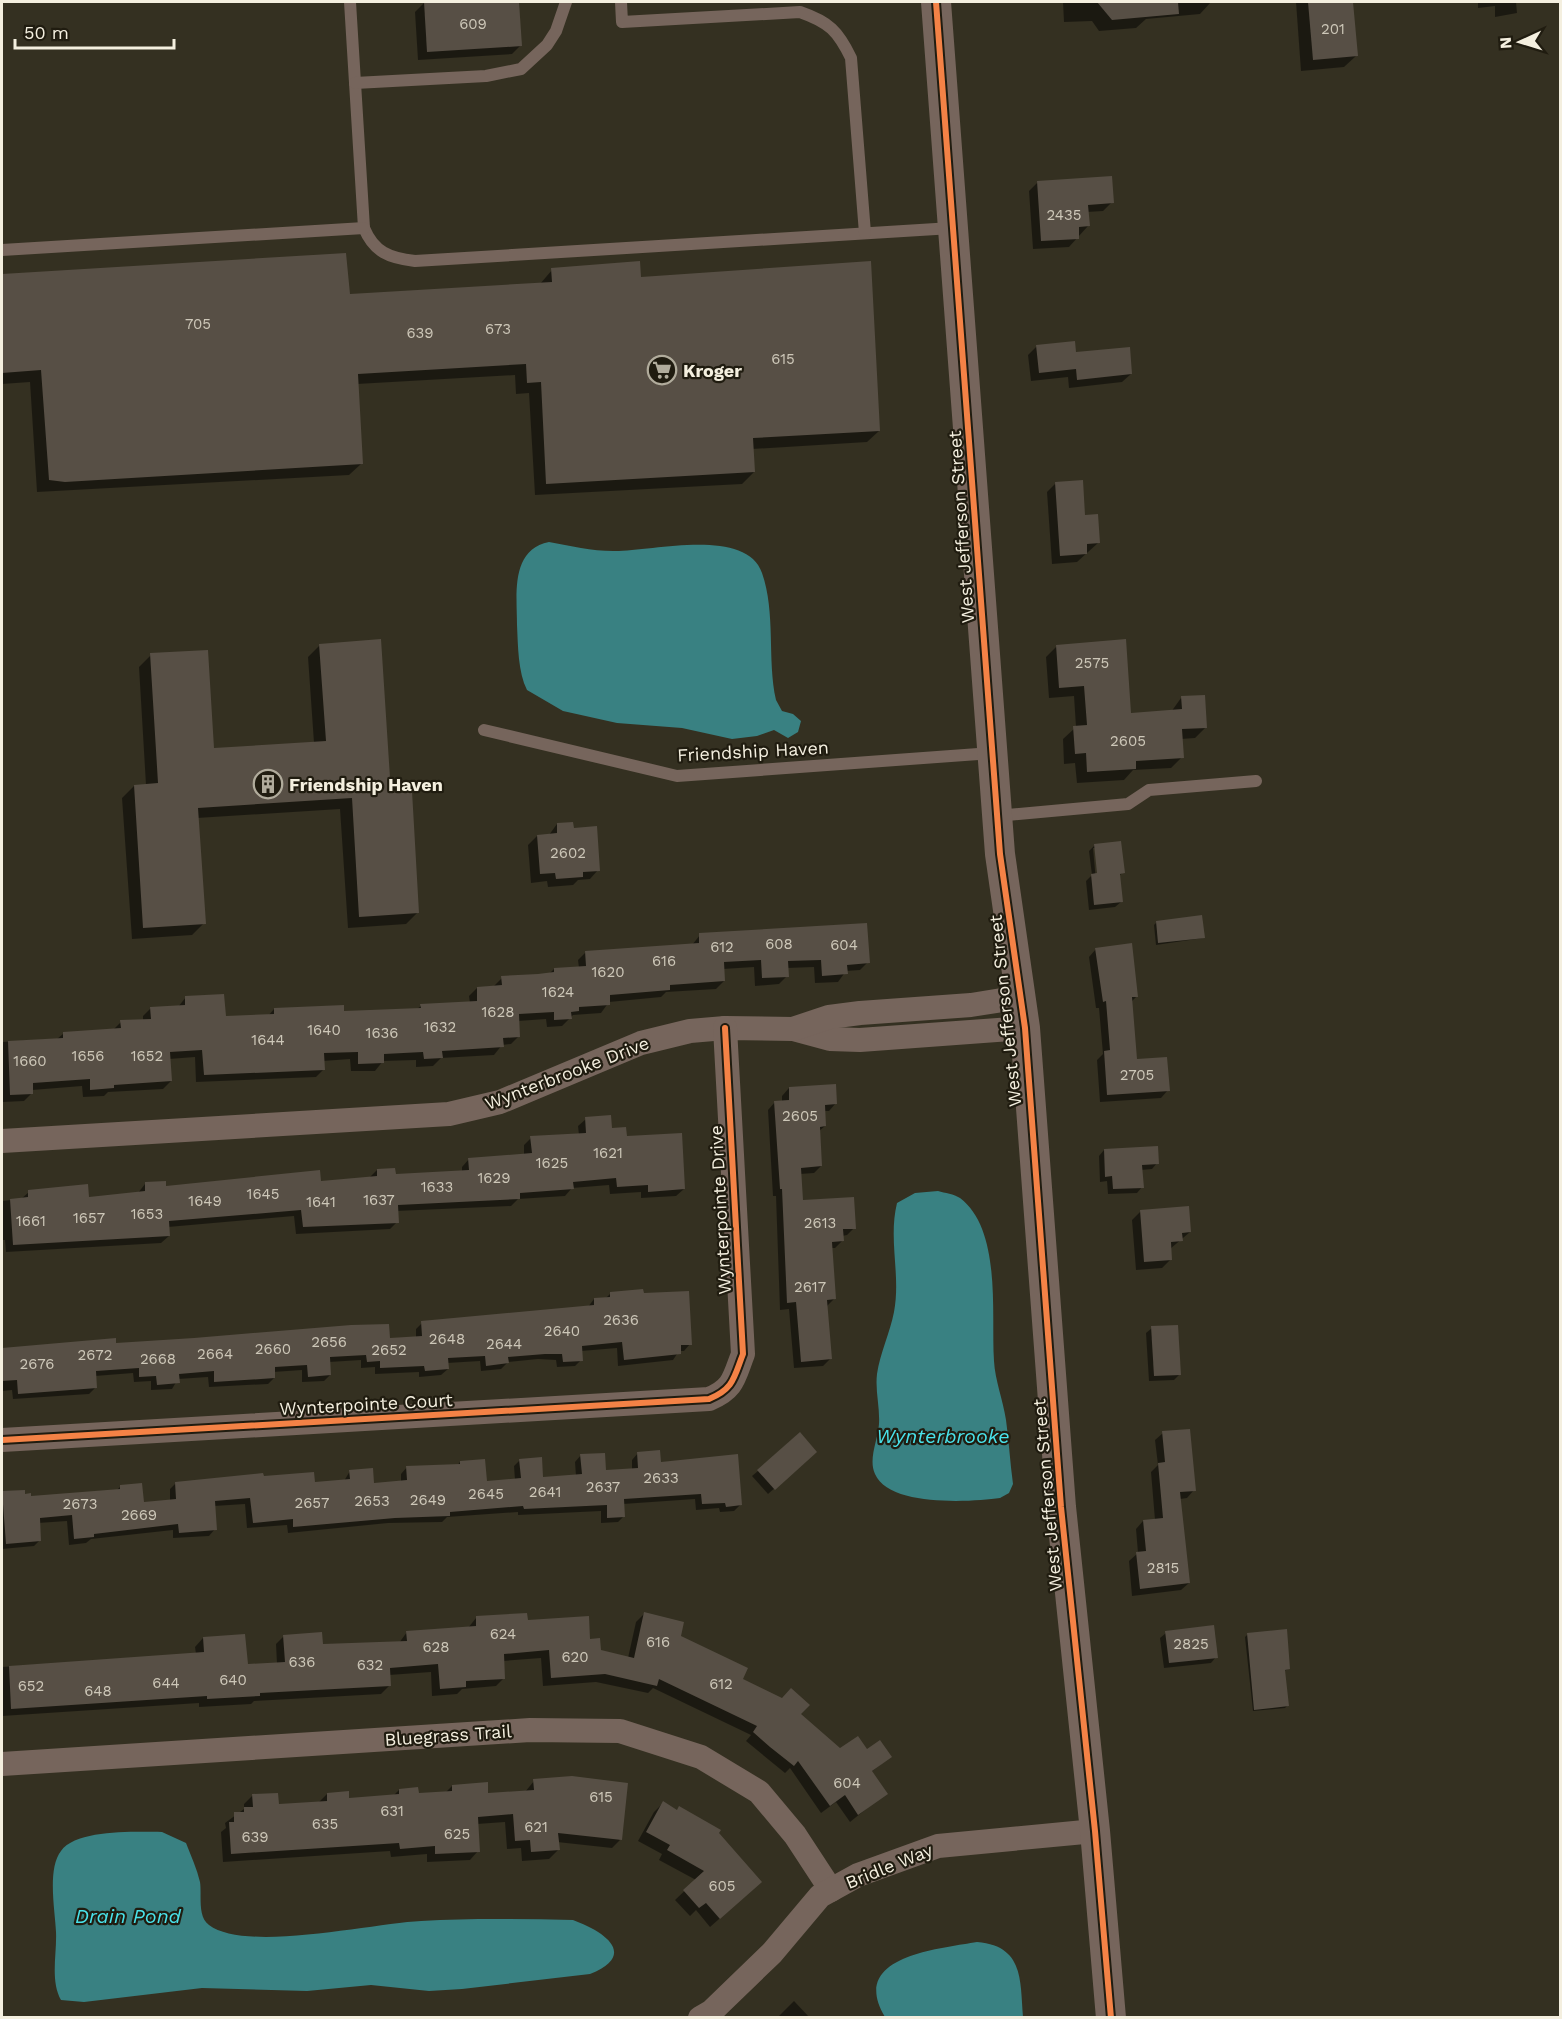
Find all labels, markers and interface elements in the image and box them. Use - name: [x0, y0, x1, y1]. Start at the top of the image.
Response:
- scale bar: [15, 12, 174, 50]
- north arrow: [1490, 12, 1550, 72]
- house number: 609: [459, 15, 487, 33]
- house number: 201: [1321, 20, 1345, 38]
- text: 50 m: [24, 22, 69, 43]
- text: N: [1496, 36, 1515, 50]
- house number: 2435: [1047, 206, 1081, 224]
- house number: 705: [185, 315, 211, 333]
- house number: 673: [485, 320, 511, 338]
- house number: 639: [406, 324, 434, 342]
- house number: 615: [771, 350, 795, 368]
- supermarket icon: Kroger: [646, 354, 678, 386]
- place label: Kroger: [683, 360, 742, 381]
- street label: West Jefferson Street: [944, 429, 978, 624]
- house number: 2575: [1075, 654, 1109, 672]
- house number: 2605: [1110, 732, 1146, 750]
- street label: Friendship Haven: [677, 737, 829, 765]
- building icon: Friendship Haven: [252, 768, 284, 800]
- place label: Friendship Haven: [289, 774, 443, 795]
- house number: 2602: [550, 844, 586, 862]
- street label: West Jefferson Street: [984, 913, 1026, 1108]
- house number: 608: [765, 935, 793, 953]
- house number: 604: [830, 936, 858, 954]
- house number: 612: [710, 938, 734, 956]
- house number: 616: [652, 952, 676, 970]
- house number: 1620: [591, 963, 625, 981]
- house number: 1624: [542, 983, 574, 1001]
- house number: 1628: [482, 1003, 514, 1021]
- house number: 1632: [424, 1018, 456, 1036]
- house number: 1640: [307, 1021, 341, 1039]
- house number: 1636: [366, 1024, 398, 1042]
- house number: 1644: [251, 1031, 285, 1049]
- street label: Wynterbrooke Drive: [482, 1032, 652, 1114]
- house number: 1656: [72, 1047, 104, 1065]
- house number: 1652: [131, 1047, 163, 1065]
- house number: 1660: [13, 1052, 47, 1070]
- house number: 2705: [1120, 1066, 1154, 1084]
- house number: 2605: [782, 1107, 818, 1125]
- street label: Wynterpointe Drive: [705, 1125, 735, 1295]
- house number: 1621: [593, 1144, 623, 1162]
- house number: 1625: [536, 1154, 568, 1172]
- house number: 1629: [478, 1169, 510, 1187]
- house number: 1633: [421, 1178, 453, 1196]
- house number: 1645: [247, 1185, 279, 1203]
- house number: 1637: [363, 1191, 395, 1209]
- house number: 1649: [188, 1192, 222, 1210]
- house number: 1641: [306, 1193, 336, 1211]
- house number: 1653: [131, 1205, 163, 1223]
- house number: 1657: [73, 1209, 105, 1227]
- house number: 1661: [16, 1212, 46, 1230]
- house number: 2613: [804, 1214, 836, 1232]
- house number: 2617: [794, 1278, 826, 1296]
- house number: 2636: [603, 1311, 639, 1329]
- house number: 2640: [544, 1322, 580, 1340]
- house number: 2648: [429, 1330, 465, 1348]
- house number: 2656: [311, 1333, 347, 1351]
- house number: 2644: [486, 1335, 522, 1353]
- house number: 2660: [255, 1340, 291, 1358]
- house number: 2652: [371, 1341, 407, 1359]
- house number: 2664: [197, 1345, 233, 1363]
- house number: 2672: [78, 1346, 112, 1364]
- house number: 2668: [140, 1350, 176, 1368]
- house number: 2676: [20, 1355, 54, 1373]
- street label: Wynterpointe Court: [279, 1389, 454, 1419]
- street label: West Jefferson Street: [1028, 1397, 1066, 1592]
- water label: Wynterbrooke: [876, 1424, 1010, 1448]
- house number: 2633: [643, 1469, 679, 1487]
- house number: 2637: [586, 1478, 620, 1496]
- house number: 2641: [529, 1483, 561, 1501]
- house number: 2645: [468, 1485, 504, 1503]
- house number: 2649: [410, 1491, 446, 1509]
- house number: 2653: [354, 1492, 390, 1510]
- house number: 2657: [294, 1494, 330, 1512]
- house number: 2673: [63, 1495, 97, 1513]
- house number: 2669: [121, 1506, 157, 1524]
- house number: 2815: [1147, 1559, 1179, 1577]
- house number: 624: [490, 1625, 516, 1643]
- house number: 616: [646, 1633, 670, 1651]
- house number: 2825: [1173, 1635, 1209, 1653]
- house number: 628: [422, 1638, 450, 1656]
- house number: 620: [561, 1648, 589, 1666]
- house number: 636: [289, 1653, 316, 1671]
- house number: 632: [357, 1656, 383, 1674]
- house number: 640: [219, 1671, 247, 1689]
- house number: 644: [152, 1674, 180, 1692]
- house number: 612: [709, 1675, 733, 1693]
- house number: 652: [18, 1677, 44, 1695]
- house number: 648: [84, 1682, 112, 1700]
- street label: Bluegrass Trail: [384, 1720, 513, 1750]
- house number: 604: [833, 1774, 861, 1792]
- house number: 615: [589, 1788, 613, 1806]
- house number: 631: [380, 1802, 404, 1820]
- house number: 635: [312, 1815, 338, 1833]
- house number: 621: [524, 1818, 548, 1836]
- house number: 625: [444, 1825, 470, 1843]
- house number: 639: [241, 1828, 269, 1846]
- street label: Bridle Way: [842, 1839, 936, 1893]
- house number: 605: [708, 1877, 736, 1895]
- water label: Drain Pond: [75, 1904, 182, 1928]

